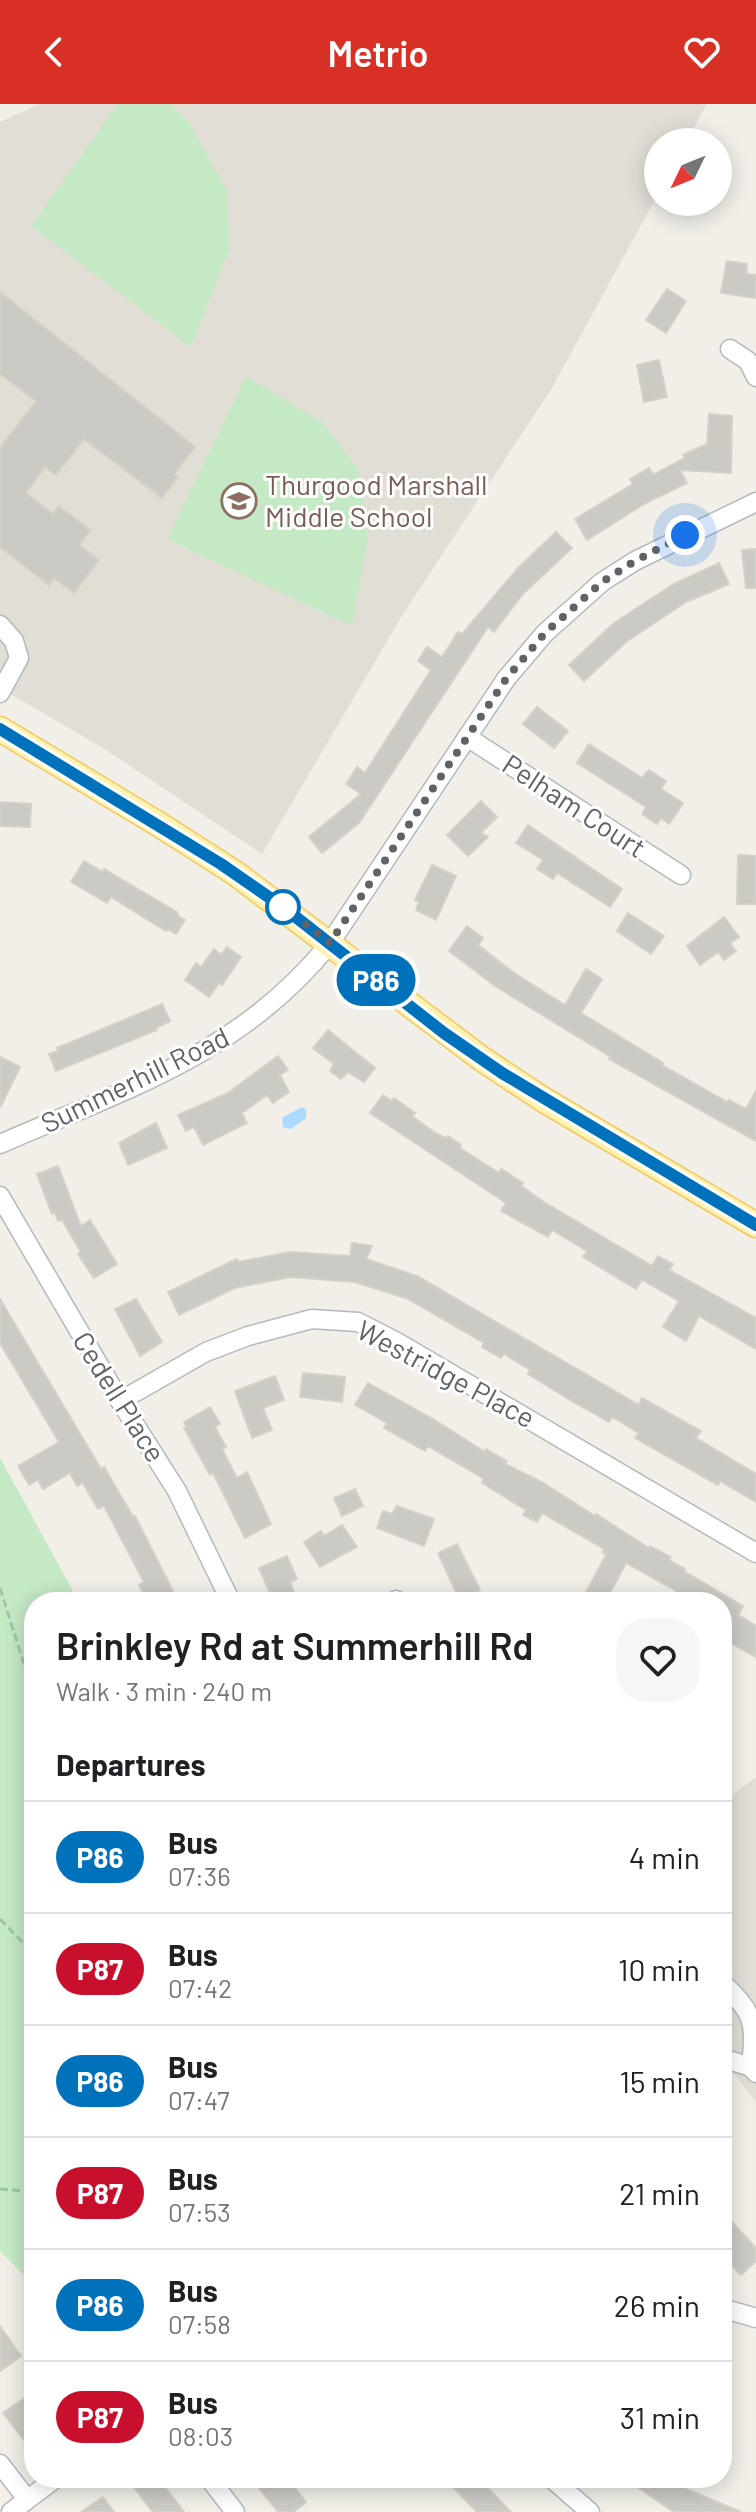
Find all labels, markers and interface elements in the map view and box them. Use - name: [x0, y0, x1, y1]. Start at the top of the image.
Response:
- icon: back: [32, 30, 76, 74]
- icon: heart: [680, 30, 724, 74]
- text: Metrio: [327, 31, 429, 74]
- north arrow: [644, 128, 732, 216]
- map controls: [644, 128, 732, 216]
- place label: Thurgood Marshall Middle School: [265, 467, 487, 533]
- school or university icon: Thurgood Marshall Middle School: [220, 482, 258, 520]
- your location: [665, 515, 705, 555]
- street label: Pelham Court: [497, 746, 652, 864]
- unlabelled marker: [266, 890, 300, 924]
- line badge: P86: [330, 954, 422, 1006]
- text: P86: [353, 963, 399, 997]
- street label: Summerhill Road: [35, 1019, 234, 1139]
- street label: Westridge Place: [352, 1312, 541, 1434]
- street label: Cedell Place: [66, 1325, 173, 1468]
- button: heart: [616, 1618, 700, 1702]
- text: Brinkley Rd at Summerhill Rd: [56, 1622, 533, 1668]
- text: Walk · 3 min · 240 m: [56, 1675, 272, 1706]
- text: Departures: [56, 1746, 206, 1782]
- text: Bus: [168, 1824, 218, 1860]
- text: 4 min: [629, 1839, 700, 1875]
- text: P86: [77, 1840, 123, 1874]
- text: 07:36: [168, 1860, 231, 1891]
- text: Bus: [168, 1936, 218, 1972]
- text: 10 min: [618, 1951, 700, 1987]
- text: P87: [77, 1952, 123, 1986]
- text: 07:42: [168, 1972, 232, 2003]
- text: Bus: [168, 2048, 218, 2084]
- text: 15 min: [619, 2063, 700, 2099]
- text: P86: [77, 2064, 123, 2098]
- text: 07:47: [168, 2084, 230, 2115]
- text: Bus: [168, 2160, 218, 2196]
- text: 21 min: [619, 2175, 700, 2211]
- text: P87: [77, 2176, 123, 2210]
- text: 07:53: [168, 2196, 231, 2227]
- text: Bus: [168, 2272, 218, 2308]
- text: 26 min: [614, 2287, 700, 2323]
- text: P86: [77, 2288, 123, 2322]
- text: 07:58: [168, 2308, 231, 2339]
- text: Bus: [168, 2384, 218, 2420]
- text: 31 min: [620, 2399, 700, 2435]
- text: P87: [77, 2400, 123, 2434]
- text: 08:03: [168, 2420, 233, 2451]

